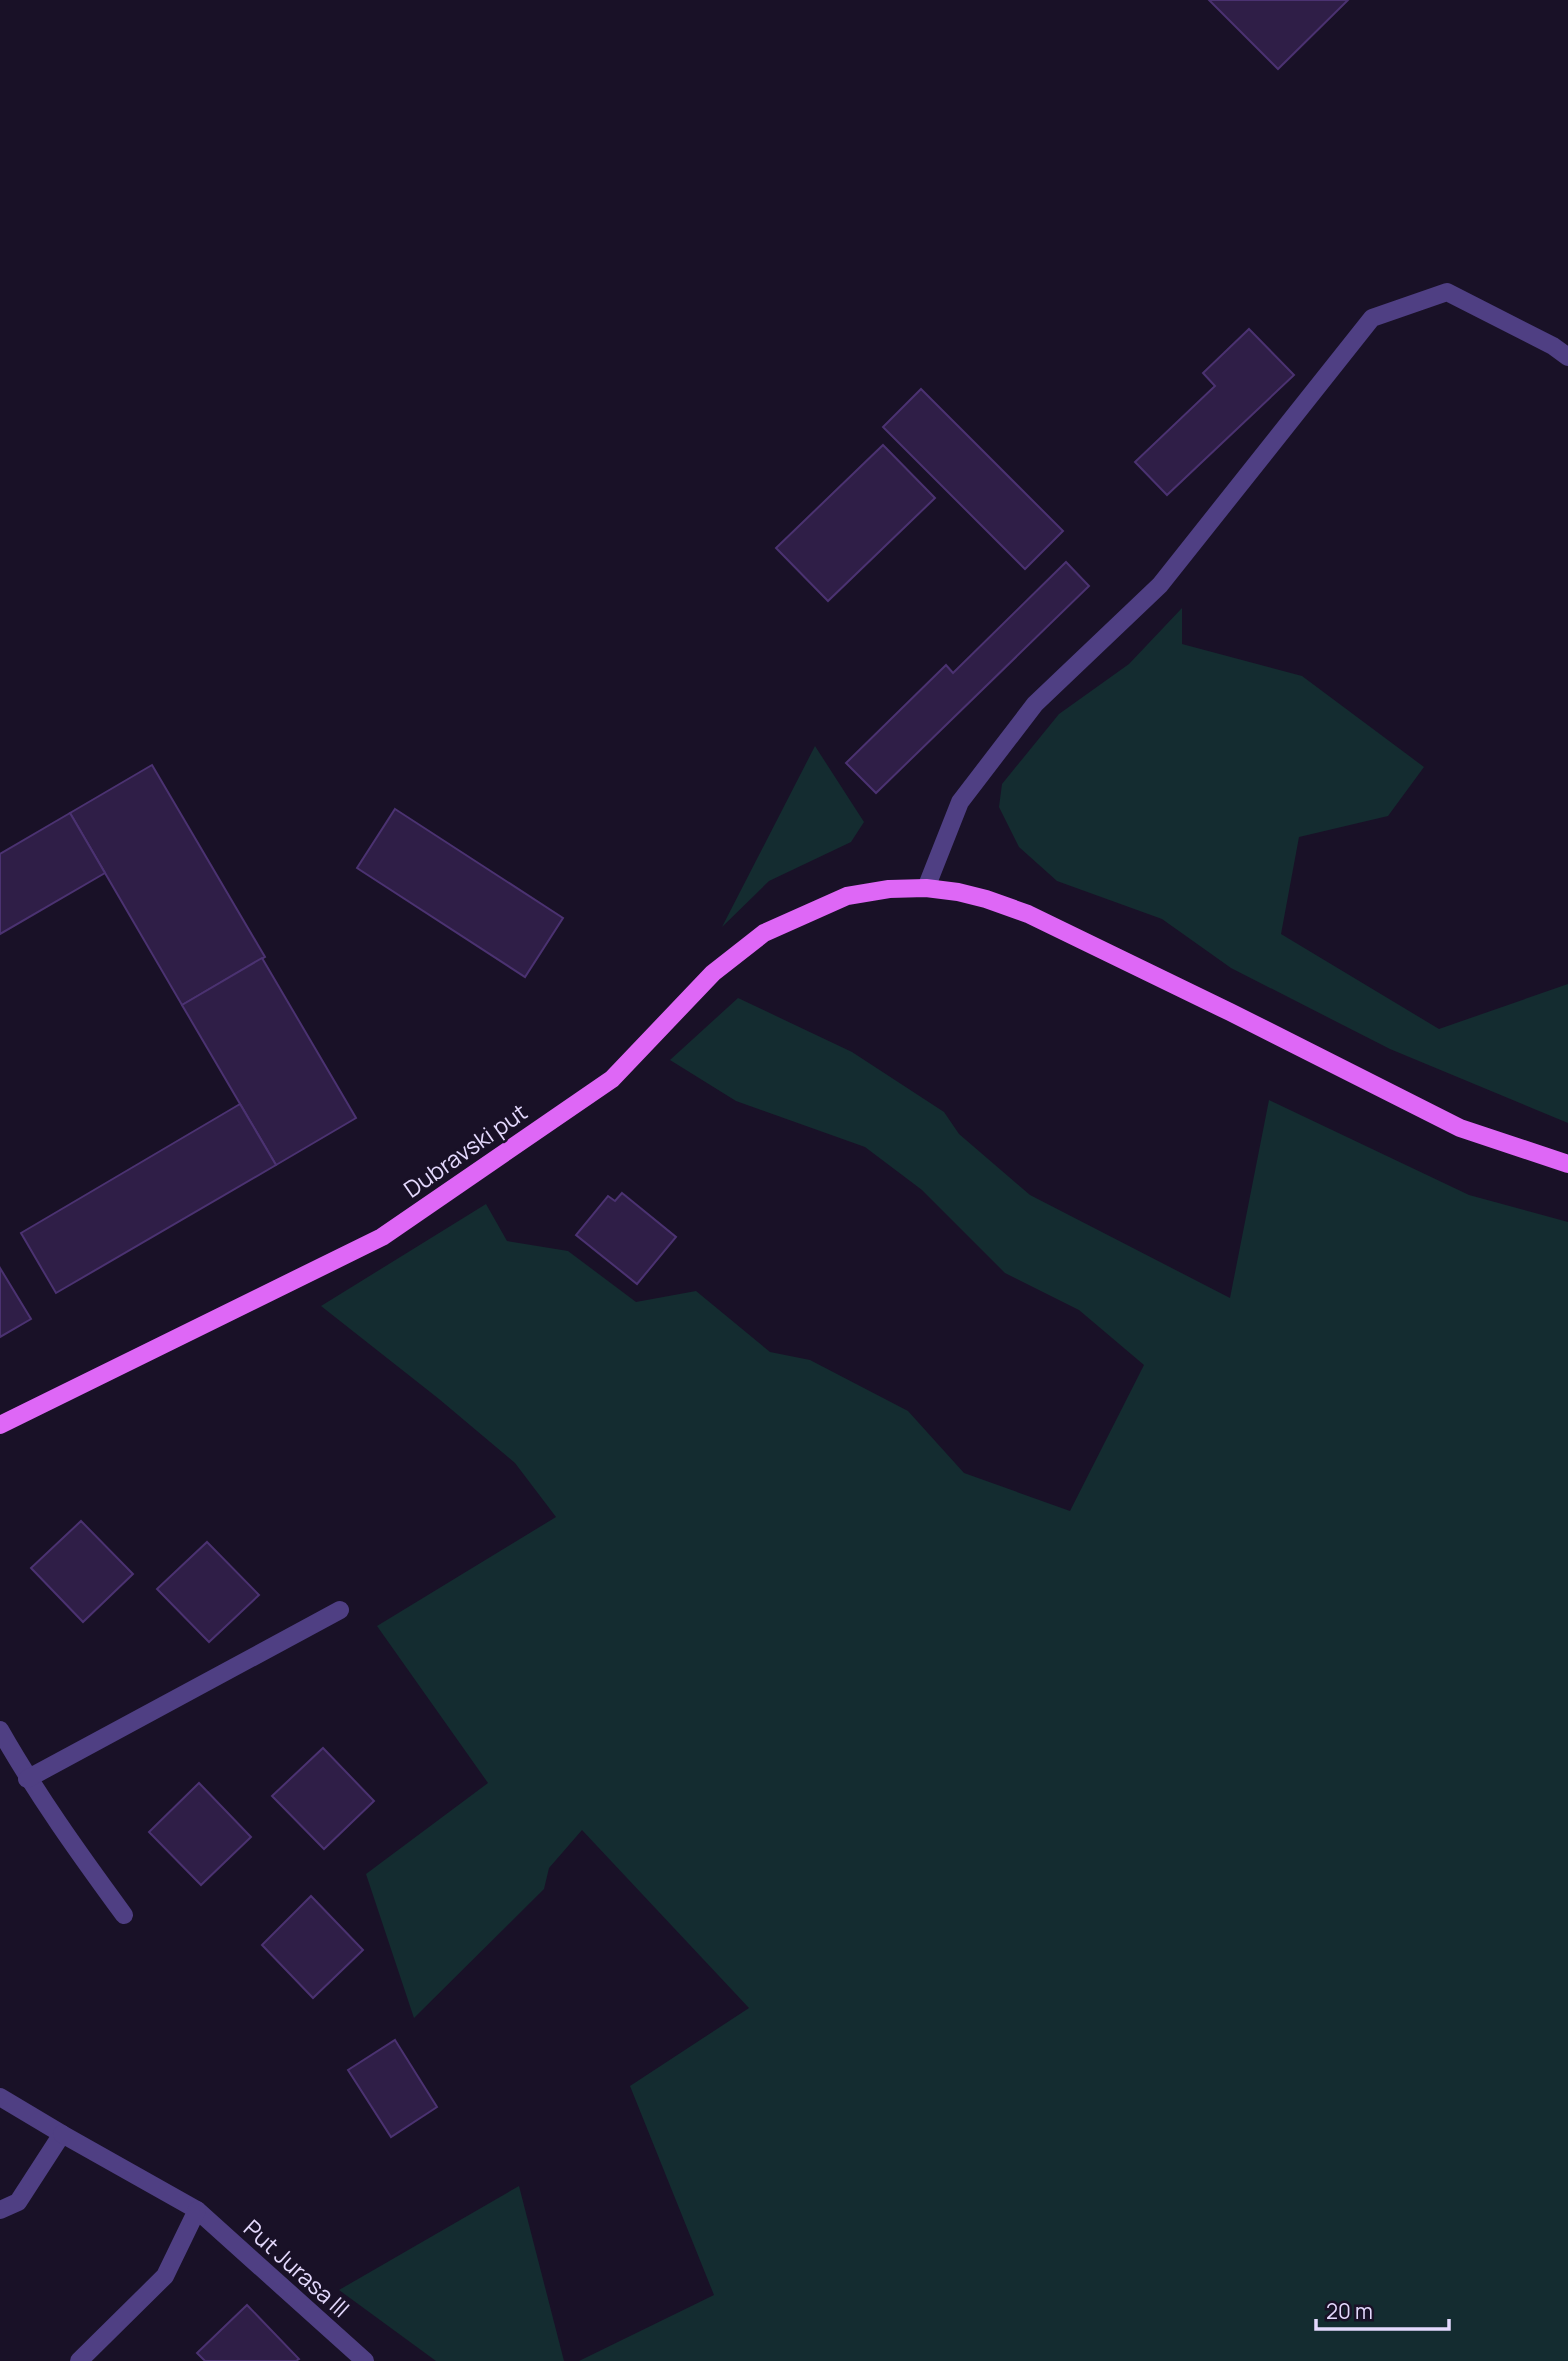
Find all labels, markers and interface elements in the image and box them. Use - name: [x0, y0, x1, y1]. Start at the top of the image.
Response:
- street label: Dubravski put: [397, 1096, 533, 1204]
- street label: Put Jurasa III: [237, 2212, 357, 2324]
- scale bar: [1316, 2288, 1449, 2332]
- text: 20 m: [1326, 2297, 1373, 2325]

